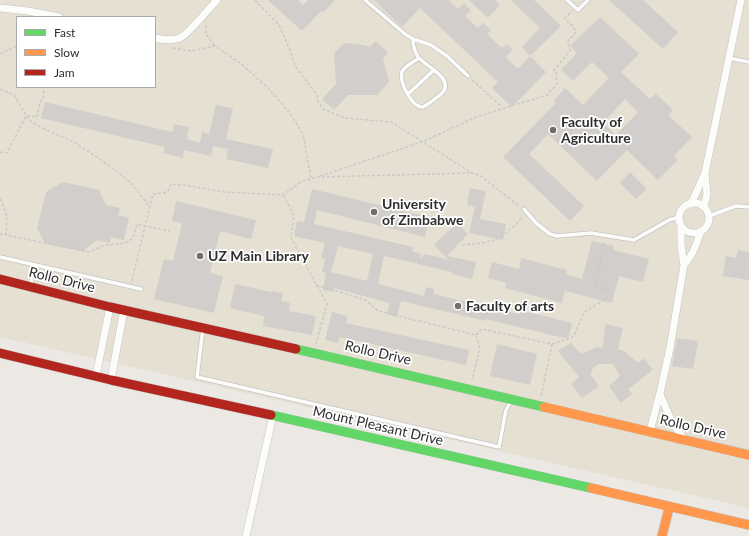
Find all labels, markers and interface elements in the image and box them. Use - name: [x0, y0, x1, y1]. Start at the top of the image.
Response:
- legend: [16, 16, 156, 88]
- text: Fast: [54, 25, 75, 40]
- text: Slow: [54, 45, 79, 60]
- text: Jam: [54, 65, 75, 80]
- place label: Faculty of Agriculture: [561, 114, 631, 146]
- marker: Faculty of Agriculture: [548, 125, 558, 135]
- place label: University of Zimbabwe: [382, 196, 464, 228]
- marker: University of Zimbabwe: [369, 207, 379, 217]
- place label: UZ Main Library: [208, 248, 309, 264]
- marker: UZ Main Library: [195, 251, 205, 261]
- street label: Rollo Drive: [27, 264, 97, 296]
- place label: Faculty of arts: [466, 298, 554, 314]
- marker: Faculty of arts: [453, 301, 463, 311]
- street label: Rollo Drive: [343, 337, 413, 369]
- street label: Mount Pleasant Drive: [311, 403, 445, 449]
- street label: Rollo Drive: [658, 411, 728, 443]

